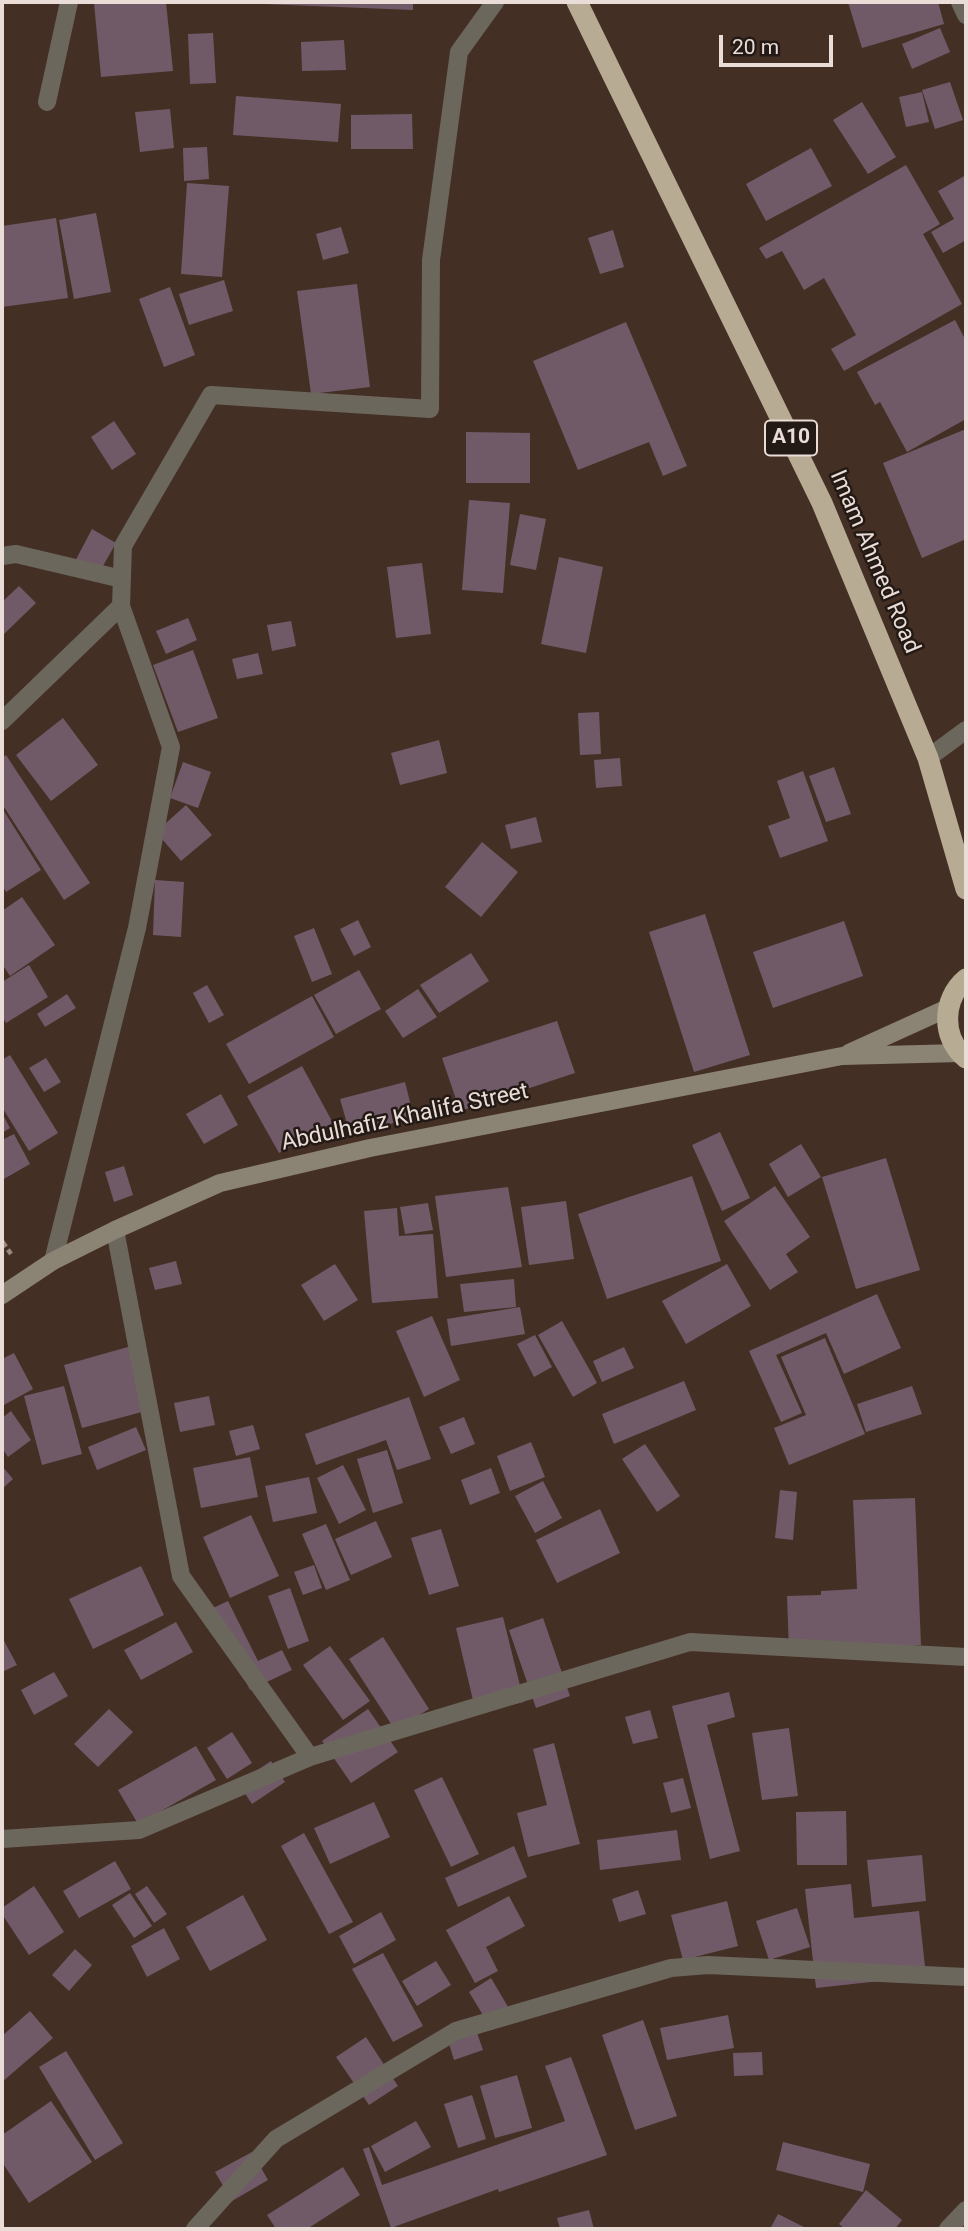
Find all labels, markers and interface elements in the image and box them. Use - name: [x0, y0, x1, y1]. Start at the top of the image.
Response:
- scale bar: [723, 21, 837, 65]
- text: 20 m: [732, 35, 779, 59]
- road number: A10: [765, 420, 817, 456]
- street label: Imam Ahmed Road: [823, 466, 925, 658]
- street label: Abdulhafiz Khalifa Street: [279, 1078, 531, 1158]

